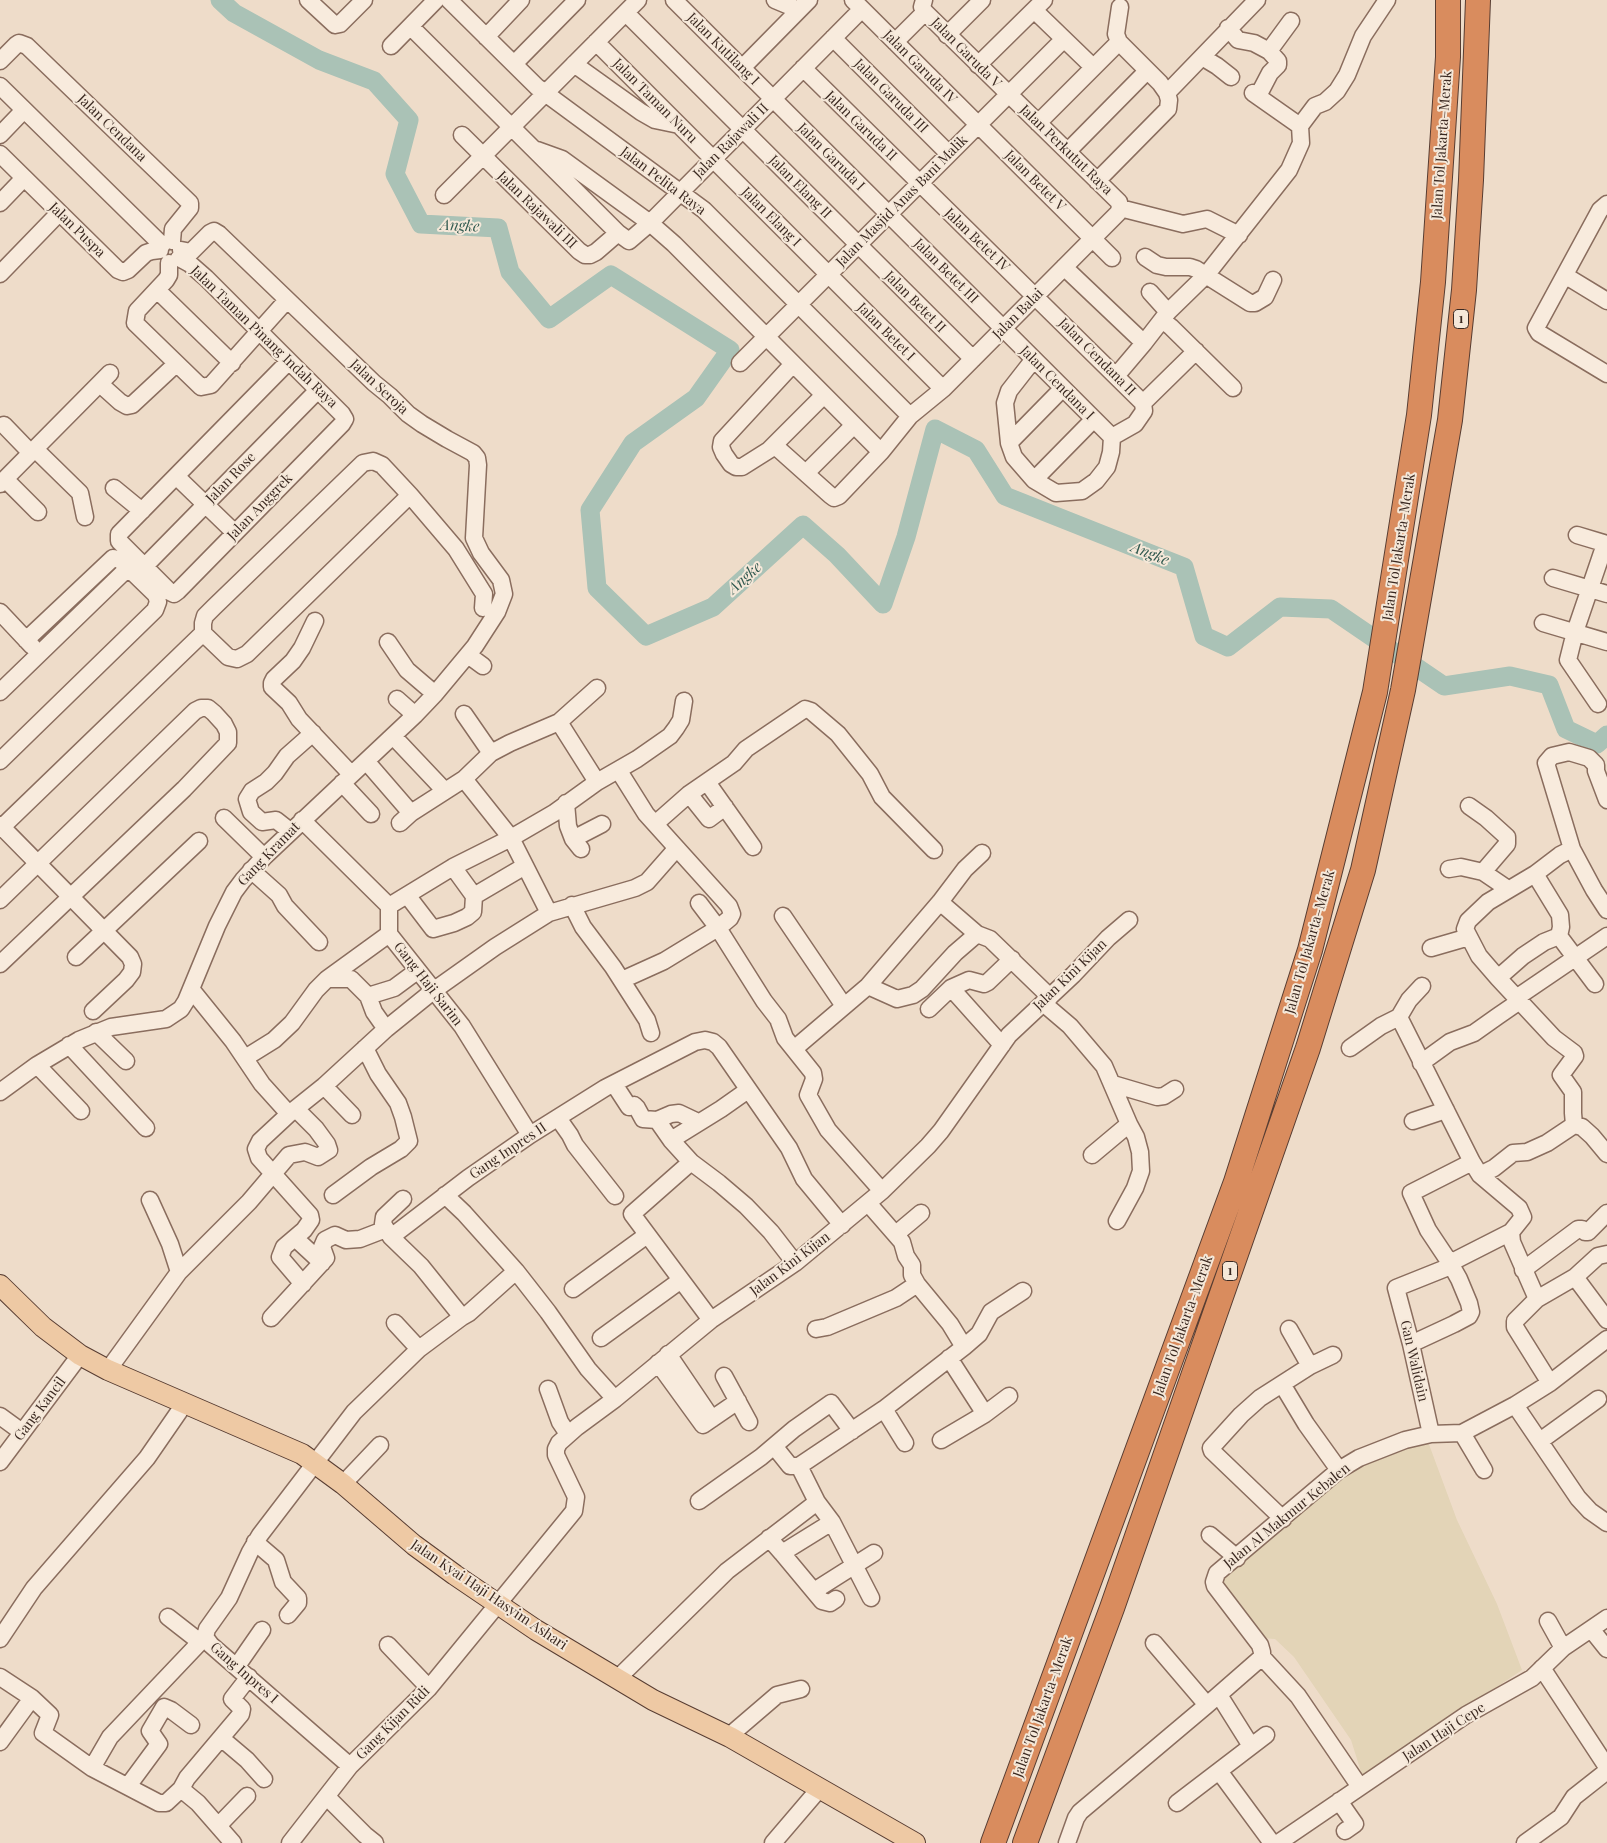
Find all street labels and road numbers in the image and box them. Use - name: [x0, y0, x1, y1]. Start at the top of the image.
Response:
- street label: Jalan Kutilang I: [683, 9, 763, 89]
- street label: Jalan Garuda V: [927, 14, 1005, 92]
- street label: Jalan Garuda IV: [880, 27, 960, 107]
- street label: Jalan Taman Nuru: [609, 55, 701, 147]
- street label: Jalan Garuda III: [850, 55, 932, 137]
- street label: Jalan Tol Jakarta–Merak: [1428, 70, 1456, 220]
- street label: Jalan Garuda II: [822, 88, 900, 164]
- street label: Jalan Cendana: [74, 91, 150, 165]
- street label: Jalan Rajawali II: [690, 100, 772, 182]
- street label: Jalan Perkutut Raya: [1016, 101, 1116, 199]
- street label: Jalan Garuda I: [794, 120, 868, 194]
- street label: Jalan Masjid Anas Bani Malik: [833, 132, 971, 270]
- street label: Jalan Pelita Raya: [617, 143, 709, 219]
- street label: Jalan Betet V: [1001, 147, 1069, 215]
- street label: Jalan Elang II: [765, 152, 835, 222]
- street label: Jalan Rajawali III: [494, 168, 580, 252]
- street label: Jalan Elang I: [738, 184, 804, 250]
- street label: Jalan Puspa: [45, 199, 109, 261]
- street label: Jalan Betet IV: [941, 205, 1013, 275]
- street label: Jalan Betet III: [910, 235, 982, 307]
- street label: Jalan Taman Pinang Indah Raya: [187, 262, 341, 412]
- street label: Jalan Betet II: [881, 268, 949, 336]
- street label: Jalan Balai: [989, 285, 1047, 343]
- street label: Jalan Betet I: [854, 300, 918, 364]
- road number: 1: [1454, 310, 1468, 328]
- street label: Jalan Cendana II: [1055, 315, 1139, 399]
- street label: Jalan Cendana I: [1016, 342, 1098, 424]
- street label: Jalan Seroja: [347, 356, 411, 418]
- street label: Jalan Rose: [203, 449, 259, 507]
- street label: Jalan Anggrek: [224, 470, 296, 544]
- street label: Jalan Tol Jakarta–Merak: [1379, 472, 1419, 622]
- street label: Gang Kramat: [234, 818, 304, 890]
- street label: Jalan Tol Jakarta–Merak: [1281, 868, 1339, 1016]
- street label: Jalan Kini Kijan: [1030, 936, 1110, 1014]
- street label: Gang Haji Sarim: [390, 939, 466, 1029]
- street label: Gang Inpres II: [466, 1119, 550, 1183]
- street label: Jalan Kini Kijan: [747, 1229, 833, 1299]
- street label: Jalan Tol Jakarta–Merak: [1150, 1253, 1216, 1399]
- road number: 1: [1222, 1262, 1238, 1280]
- street label: Gan Walidain: [1396, 1319, 1432, 1403]
- street label: Gang Kancil: [11, 1374, 69, 1444]
- street label: Jalan Al Makmur Kebalen: [1220, 1460, 1354, 1572]
- street label: Jalan Kyai Haji Hasyim Ashari: [408, 1536, 570, 1654]
- street label: Jalan Tol Jakarta–Merak: [1010, 1634, 1076, 1780]
- street label: Gang Inpres I: [207, 1639, 281, 1707]
- street label: Gang Kijan Ridi: [353, 1683, 433, 1763]
- street label: Jalan Haji Cepe: [1400, 1699, 1488, 1765]

